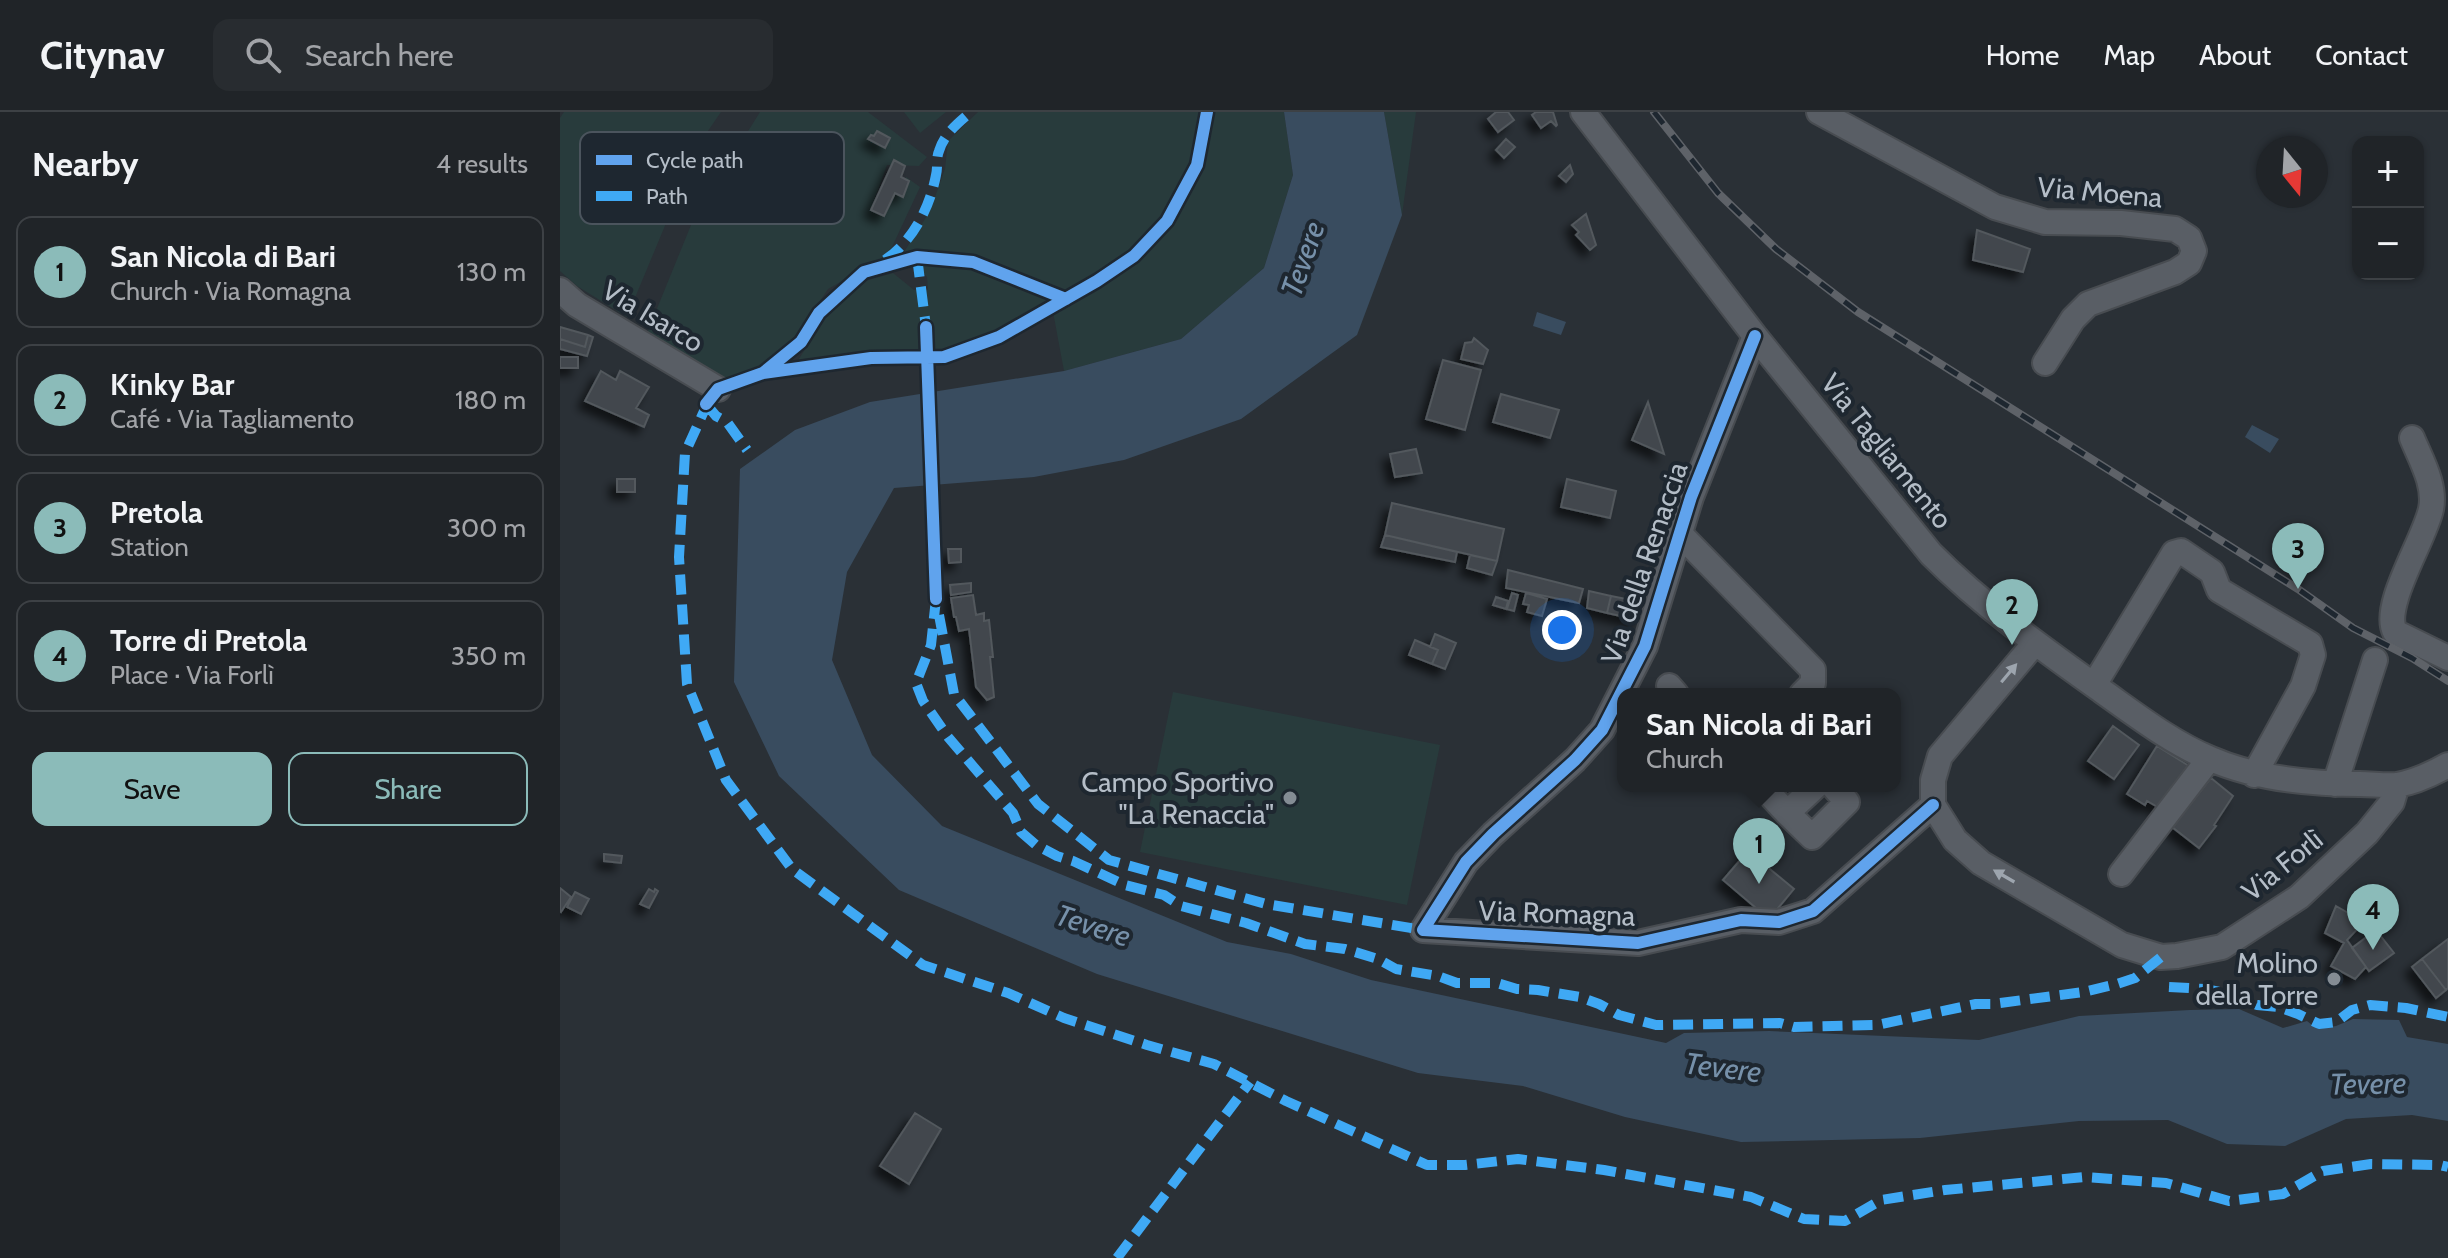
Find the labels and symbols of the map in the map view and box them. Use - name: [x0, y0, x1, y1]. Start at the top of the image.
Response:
- legend: [580, 132, 844, 224]
- north arrow: [2256, 136, 2328, 208]
- text: Cycle path: [646, 147, 744, 174]
- street label: Via Moena: [2036, 170, 2164, 214]
- text: Path: [646, 183, 688, 210]
- water label: Tevere: [1273, 216, 1333, 301]
- street label: Via Isarco: [596, 273, 710, 359]
- street label: Via Tagliamento: [1814, 367, 1960, 535]
- street label: Via della Renaccia: [1594, 457, 1695, 668]
- pin: 3: [2272, 523, 2324, 589]
- pin: 2: [1986, 579, 2038, 645]
- your location: [1542, 610, 1582, 650]
- one-way arrow: [2000, 664, 2017, 684]
- place label: Campo Sportivo "La Renaccia": [1081, 765, 1274, 831]
- marker: Campo Sportivo "La Renaccia": [1281, 789, 1299, 807]
- pin: 1: [1733, 818, 1785, 884]
- street label: Via Forlì: [2235, 822, 2329, 908]
- one-way arrow: [1992, 869, 2015, 883]
- pin: 4: [2347, 884, 2399, 950]
- street label: Via Romagna: [1478, 893, 1636, 933]
- water label: Tevere: [1051, 896, 1136, 955]
- place label: Molino della Torre: [2195, 946, 2318, 1012]
- marker: Molino della Torre: [2325, 970, 2343, 988]
- water label: Tevere: [1683, 1044, 1764, 1091]
- water label: Tevere: [2329, 1064, 2407, 1103]

